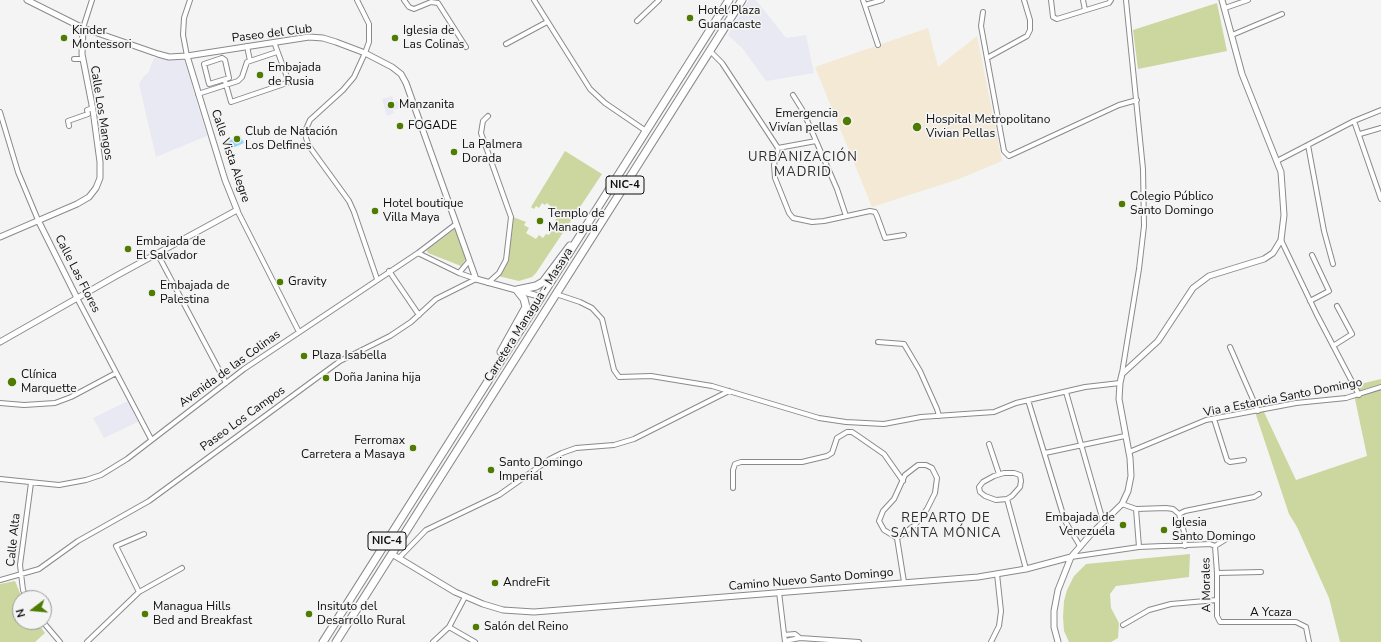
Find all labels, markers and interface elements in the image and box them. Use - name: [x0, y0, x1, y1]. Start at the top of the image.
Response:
- place label: Hotel Plaza Guanacaste: [698, 4, 761, 32]
- marker: Hotel Plaza Guanacaste: [685, 13, 695, 23]
- street label: Paseo del Club: [231, 22, 313, 46]
- place label: Kinder Montessori: [72, 24, 132, 52]
- place label: Iglesia de Las Colinas: [403, 24, 464, 52]
- marker: Kinder Montessori: [59, 33, 69, 43]
- marker: Iglesia de Las Colinas: [390, 33, 400, 43]
- place label: Embajada de Rusia: [268, 61, 321, 89]
- street label: Calle Los Mangos: [86, 65, 116, 161]
- marker: Embajada de Rusia: [255, 70, 265, 80]
- place label: Manzanita: [399, 98, 454, 112]
- marker: Manzanita: [386, 100, 396, 110]
- place label: Emergencia Vivían pellas: [769, 107, 838, 135]
- street label: Calle Vista Alegre: [207, 108, 253, 204]
- place label: Hospital Metropolitano Vivian Pellas: [926, 113, 1050, 141]
- marker: Emergencia Vivían pellas: [841, 115, 853, 127]
- place label: FOGADE: [408, 119, 457, 133]
- marker: FOGADE: [395, 121, 405, 131]
- marker: Hospital Metropolitano Vivian Pellas: [911, 121, 923, 133]
- place label: Club de Natación Los Delfines: [245, 125, 338, 153]
- marker: Club de Natación Los Delfines: [232, 134, 242, 144]
- place label: La Palmera Dorada: [462, 138, 522, 166]
- marker: La Palmera Dorada: [449, 147, 459, 157]
- district label: URBANIZACIÓN MADRID: [748, 150, 858, 181]
- road number: NIC-4: [606, 176, 644, 194]
- place label: Colegio Público Santo Domingo: [1130, 190, 1214, 218]
- place label: Hotel boutique Villa Maya: [383, 197, 463, 225]
- marker: Colegio Público Santo Domingo: [1117, 199, 1127, 209]
- marker: Hotel boutique Villa Maya: [370, 206, 380, 216]
- place label: Templo de Managua: [548, 207, 605, 235]
- marker: Templo de Managua: [535, 216, 545, 226]
- street label: Calle Las Flores: [51, 233, 103, 315]
- place label: Embajada de El Salvador: [136, 235, 206, 263]
- marker: Embajada de El Salvador: [123, 244, 133, 254]
- street label: Carretera Managua - Masaya: [482, 245, 576, 385]
- place label: Gravity: [288, 275, 327, 289]
- marker: Gravity: [275, 277, 285, 287]
- place label: Embajada de Palestina: [160, 279, 230, 307]
- marker: Embajada de Palestina: [147, 288, 157, 298]
- street label: Avenida de las Colinas: [177, 327, 283, 411]
- place label: Plaza Isabella: [312, 349, 386, 363]
- marker: Plaza Isabella: [299, 351, 309, 361]
- place label: Clínica Marquette: [21, 368, 77, 396]
- place label: Doña Janina hija: [334, 371, 421, 385]
- marker: Doña Janina hija: [321, 373, 331, 383]
- marker: Clínica Marquette: [6, 376, 18, 388]
- street label: Via a Estancia Santo Domingo: [1202, 376, 1364, 420]
- street label: Paseo Los Campos: [198, 383, 288, 455]
- place label: Ferromax Carretera a Masaya: [301, 434, 405, 462]
- marker: Ferromax Carretera a Masaya: [408, 443, 418, 453]
- place label: Santo Domingo Imperial: [499, 456, 583, 484]
- marker: Santo Domingo Imperial: [486, 465, 496, 475]
- district label: REPARTO DE SANTA MÓNICA: [891, 511, 1001, 542]
- place label: Embajada de Venezuela: [1045, 511, 1115, 539]
- street label: Calle Alta: [4, 513, 24, 567]
- place label: Iglesia Santo Domingo: [1172, 516, 1256, 544]
- marker: Embajada de Venezuela: [1118, 520, 1128, 530]
- marker: Iglesia Santo Domingo: [1159, 525, 1169, 535]
- road number: NIC-4: [368, 532, 406, 550]
- street label: A Morales: [1199, 557, 1215, 613]
- street label: Camino Nuevo Santo Domingo: [728, 566, 894, 594]
- place label: AndreFit: [503, 576, 550, 590]
- marker: AndreFit: [490, 578, 500, 588]
- north arrow: [12, 590, 52, 630]
- place label: Managua Hills Bed and Breakfast: [153, 600, 252, 628]
- place label: Insituto del Desarrollo Rural: [317, 600, 405, 628]
- street label: A Ycaza: [1250, 606, 1292, 620]
- text: N: [13, 607, 29, 619]
- marker: Managua Hills Bed and Breakfast: [140, 609, 150, 619]
- marker: Insituto del Desarrollo Rural: [304, 609, 314, 619]
- place label: Salón del Reino: [484, 620, 568, 634]
- marker: Salón del Reino: [471, 622, 481, 632]

